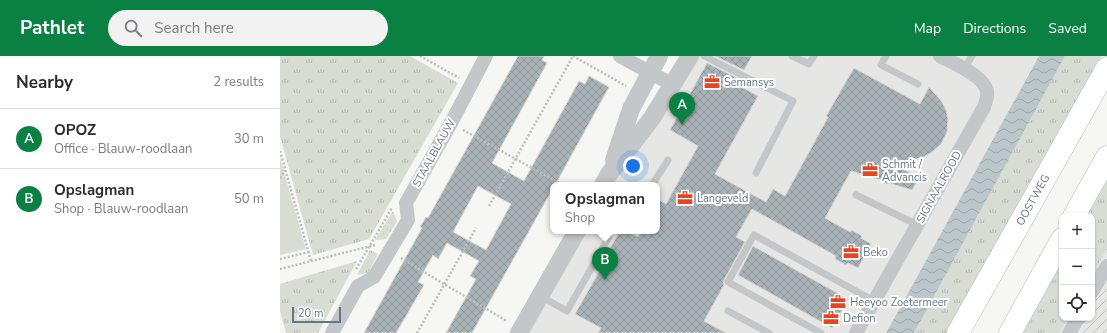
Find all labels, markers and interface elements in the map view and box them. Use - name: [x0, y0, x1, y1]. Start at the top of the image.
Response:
- search box: [108, 10, 388, 46]
- text: Pathlet: [20, 15, 84, 41]
- icon: search: [122, 17, 144, 39]
- text: Search here: [154, 18, 234, 38]
- text: Map: [914, 19, 941, 38]
- text: Directions: [963, 19, 1026, 38]
- text: Saved: [1048, 19, 1087, 38]
- text: Nearby: [16, 71, 73, 94]
- text: 2 results: [213, 73, 264, 91]
- office icon: Semansys: [703, 73, 721, 91]
- place label: Semansys: [724, 75, 774, 90]
- pin: A: [669, 92, 695, 125]
- street label: STAALBLAUW: [409, 116, 459, 190]
- text: OPOZ: [54, 120, 96, 140]
- text: A: [24, 130, 34, 148]
- text: 30 m: [234, 130, 264, 148]
- text: Office · Blauw-roodlaan: [54, 140, 192, 158]
- street label: SIGNAALROOD: [913, 148, 965, 226]
- your location: [623, 156, 643, 176]
- place label: Schmit / Advancis: [882, 157, 927, 185]
- office icon: Schmit / Advancis: [861, 161, 879, 179]
- street label: OOSTWEG: [1013, 172, 1053, 228]
- text: Opslagman: [54, 180, 134, 200]
- popup: [550, 182, 660, 234]
- text: Opslagman: [565, 189, 645, 209]
- office icon: Langeveld: [676, 189, 694, 207]
- text: B: [25, 190, 33, 208]
- text: 50 m: [234, 190, 264, 208]
- place label: Langeveld: [697, 191, 748, 206]
- text: Shop · Blauw-roodlaan: [54, 200, 188, 218]
- text: Shop: [565, 209, 595, 227]
- map controls: [1059, 213, 1095, 321]
- button: +: [1059, 213, 1095, 249]
- office icon: Beko: [842, 243, 860, 261]
- place label: Beko: [863, 245, 888, 260]
- pin: B: [592, 247, 618, 280]
- button: −: [1059, 249, 1095, 285]
- button: locate: [1059, 285, 1095, 321]
- office icon: Heeyoo Zoetermeer: [829, 293, 847, 311]
- place label: Heeyoo Zoetermeer: [850, 295, 948, 310]
- scale bar: [292, 305, 341, 324]
- text: 20 m: [298, 306, 323, 321]
- office icon: Defion: [822, 309, 840, 327]
- place label: Defion: [843, 311, 876, 326]

